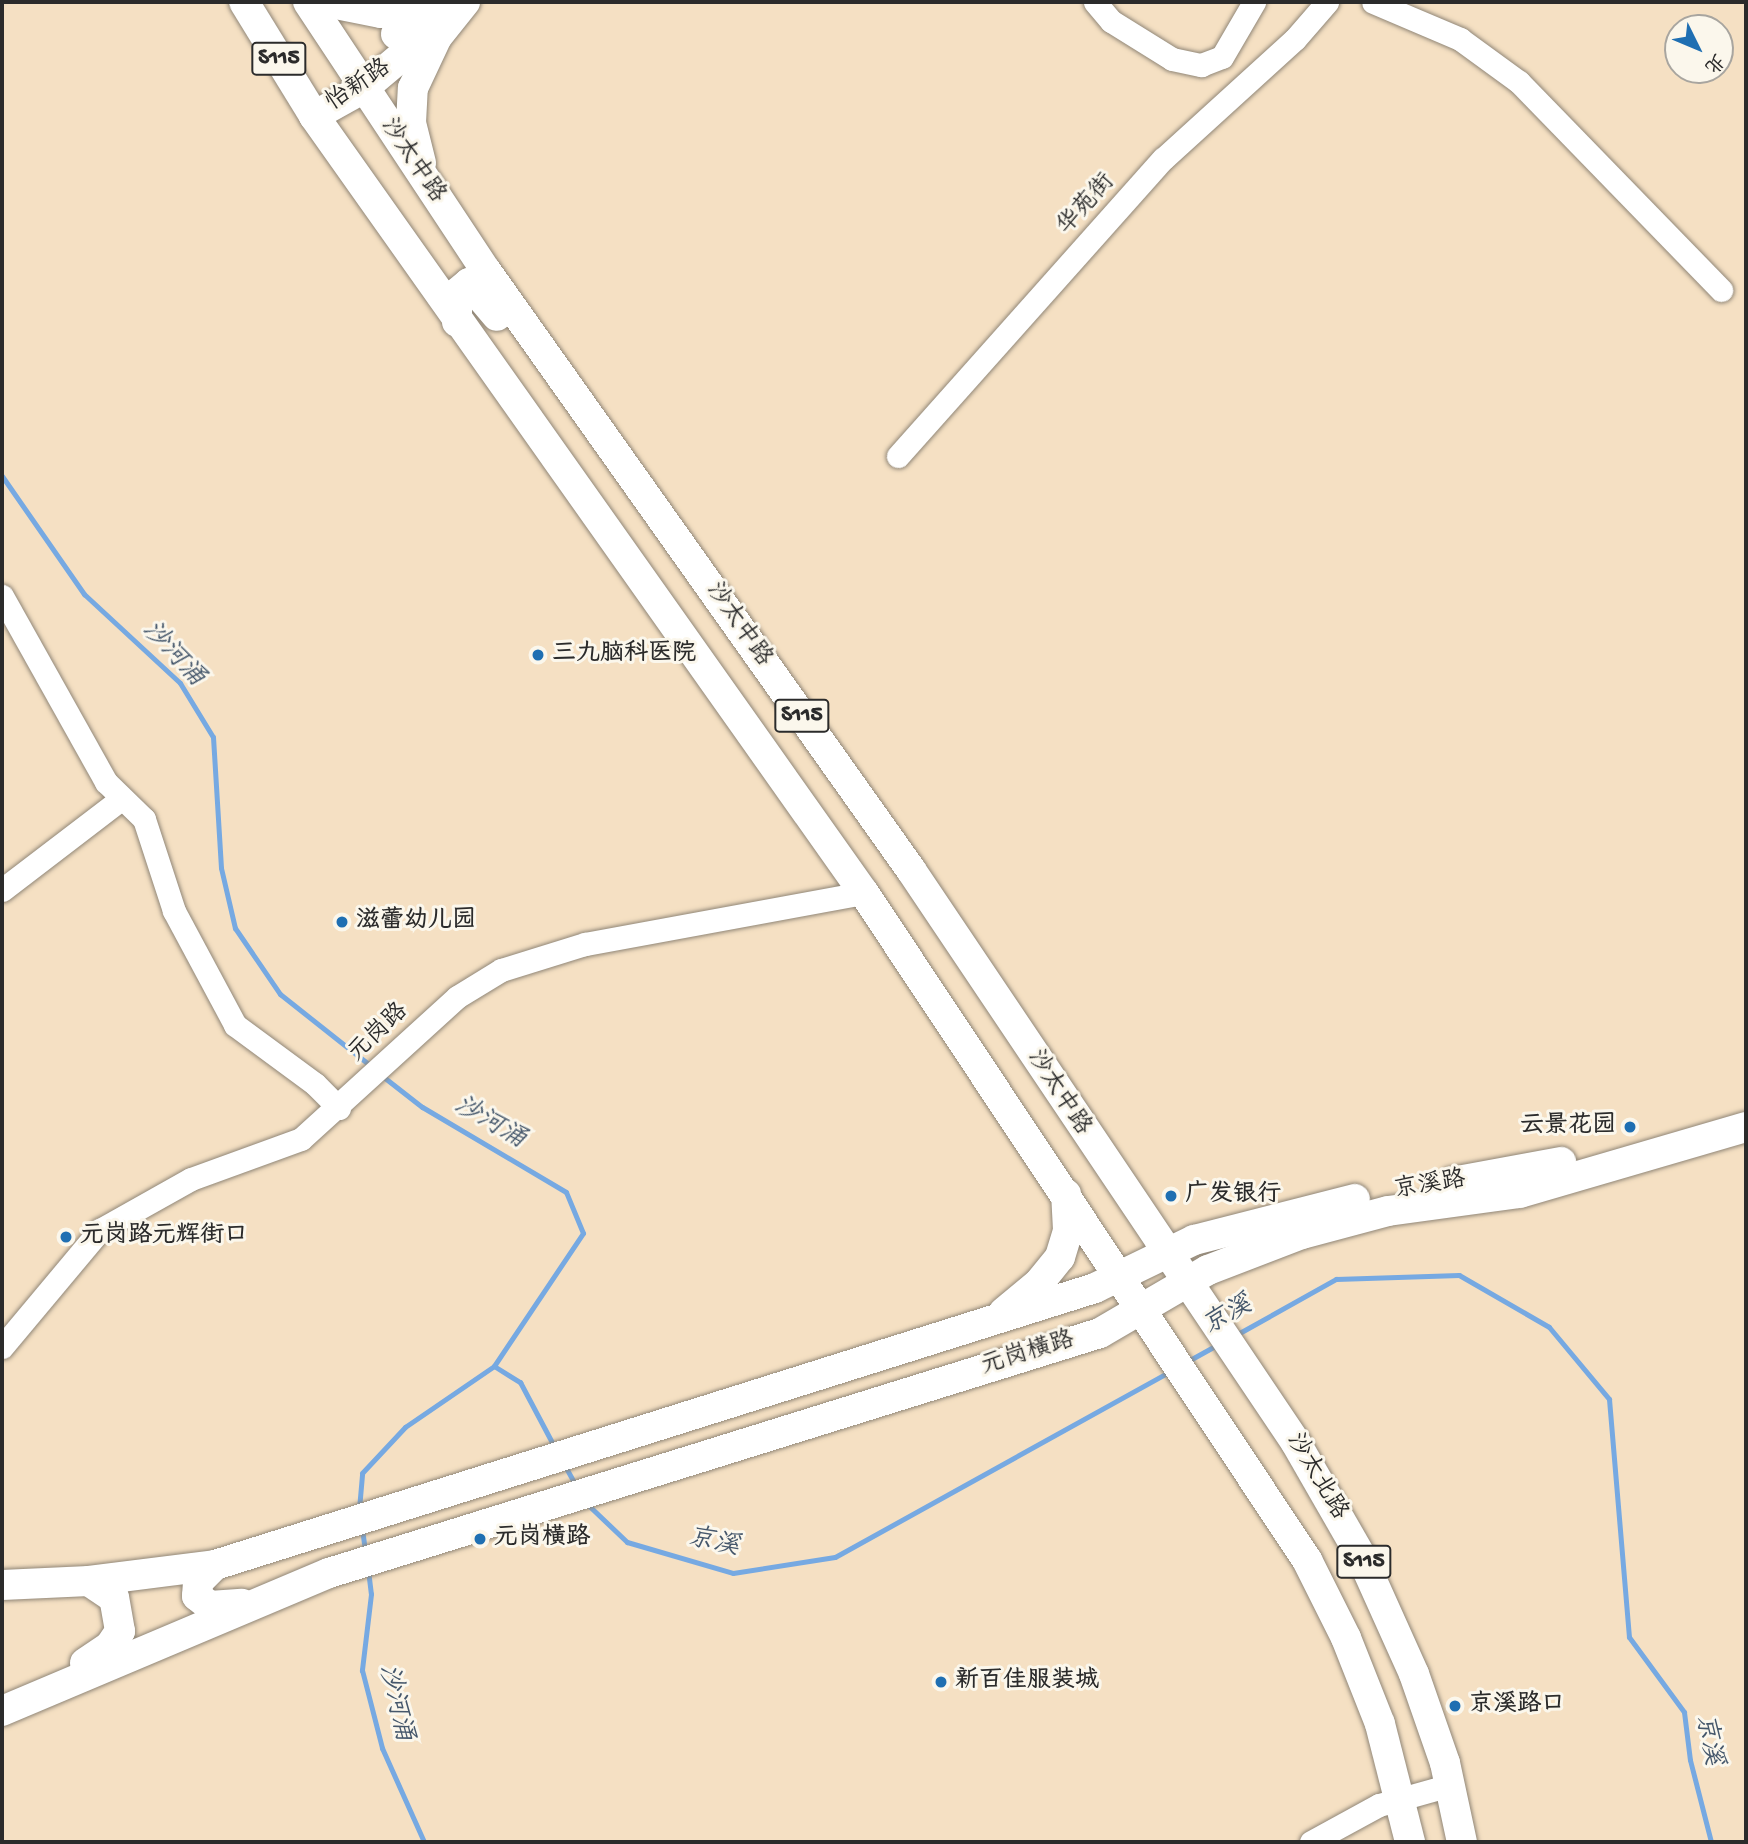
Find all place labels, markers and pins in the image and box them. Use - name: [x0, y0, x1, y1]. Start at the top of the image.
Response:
- place label: 三九脑科医院: [552, 641, 696, 669]
- marker: 三九脑科医院: [530, 647, 546, 663]
- place label: 滋蕾幼儿园: [356, 908, 476, 936]
- marker: 滋蕾幼儿园: [334, 914, 350, 930]
- place label: 云景花园: [1520, 1113, 1616, 1141]
- marker: 云景花园: [1622, 1119, 1638, 1135]
- place label: 广发银行: [1185, 1182, 1281, 1210]
- marker: 广发银行: [1163, 1188, 1179, 1204]
- place label: 元岗路元辉街口: [80, 1223, 248, 1251]
- marker: 元岗路元辉街口: [58, 1229, 74, 1245]
- place label: 元岗横路: [494, 1525, 590, 1553]
- marker: 元岗横路: [472, 1531, 488, 1547]
- place label: 新百佳服装城: [955, 1668, 1099, 1696]
- marker: 新百佳服装城: [933, 1674, 949, 1690]
- place label: 京溪路口: [1469, 1692, 1565, 1720]
- marker: 京溪路口: [1447, 1698, 1463, 1714]

